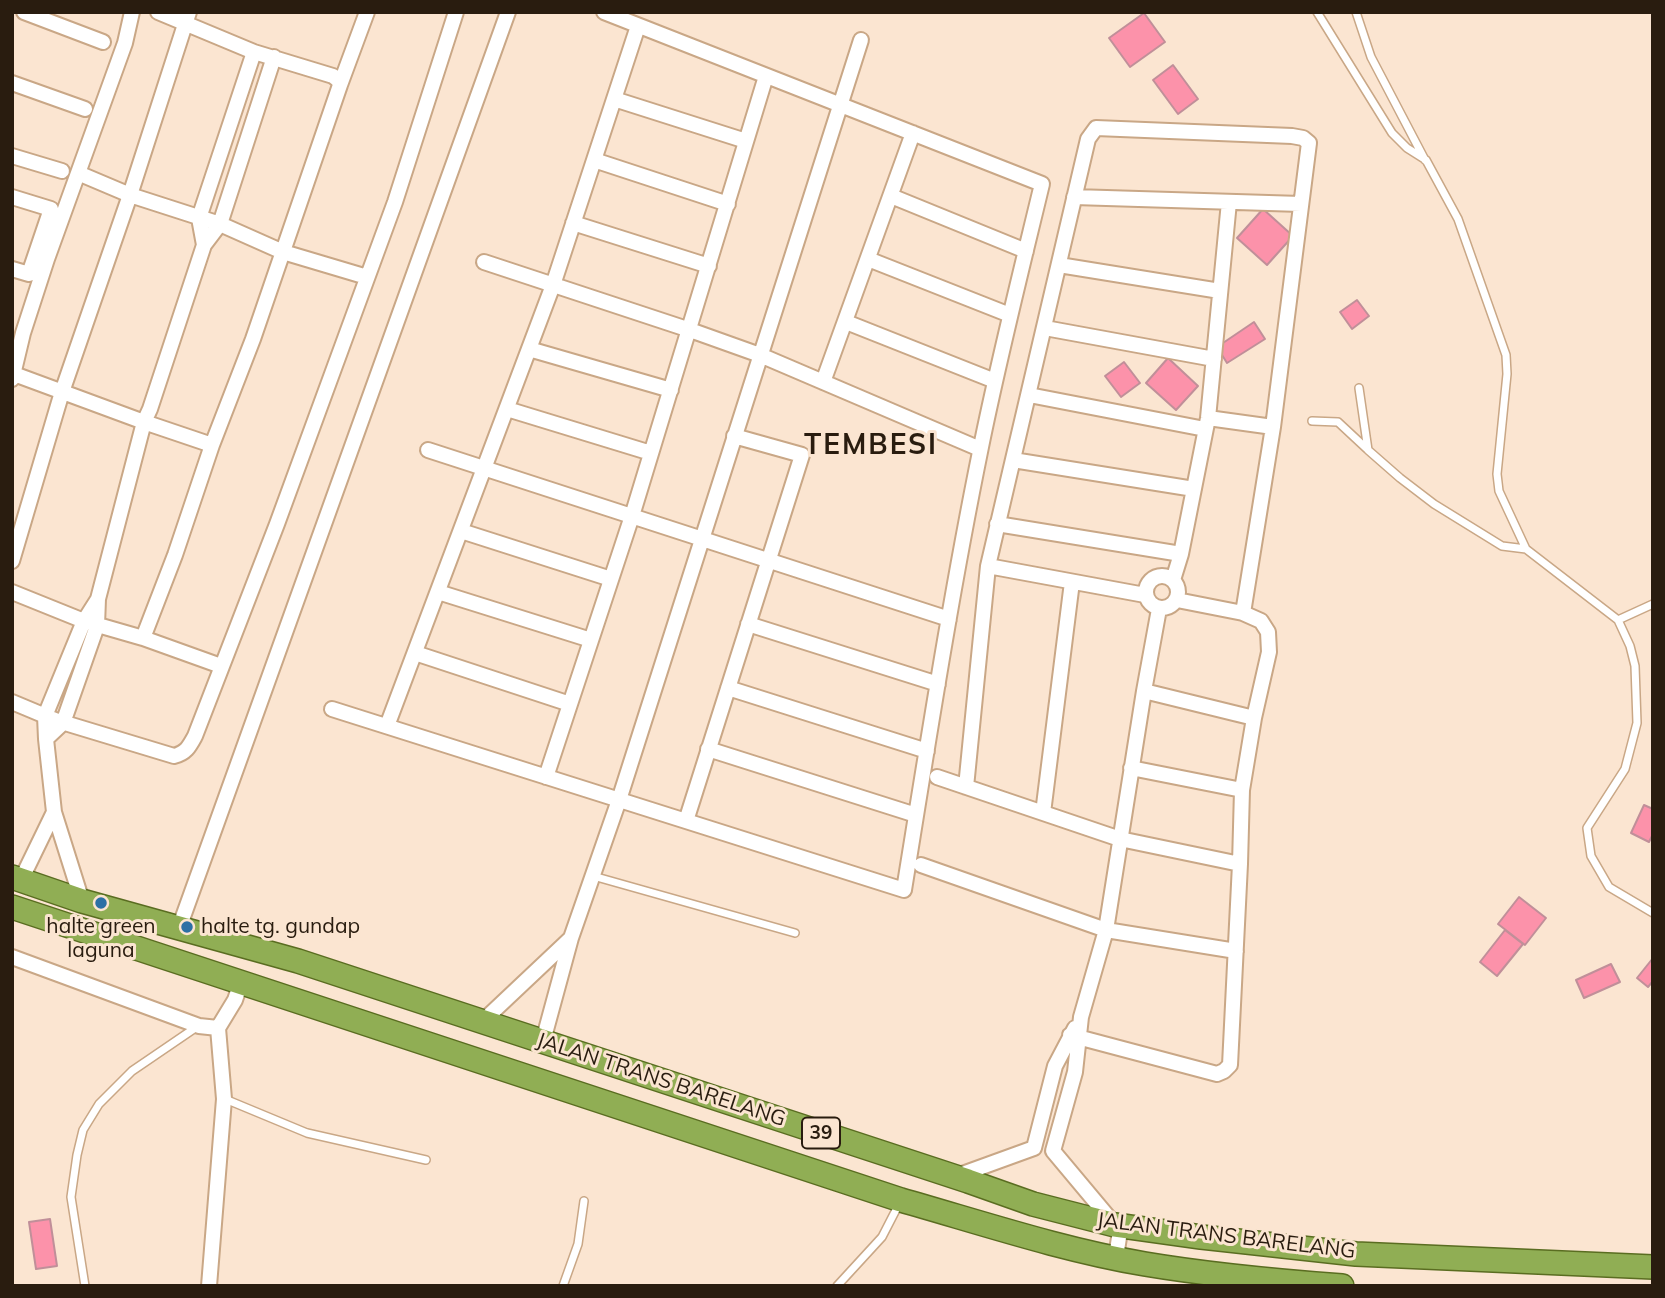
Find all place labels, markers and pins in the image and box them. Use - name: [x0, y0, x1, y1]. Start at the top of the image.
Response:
- marker: halte green laguna: [93, 895, 109, 911]
- place label: halte green laguna: [46, 914, 156, 964]
- place label: halte tg. gundap: [201, 914, 360, 940]
- marker: halte tg. gundap: [179, 919, 195, 935]

